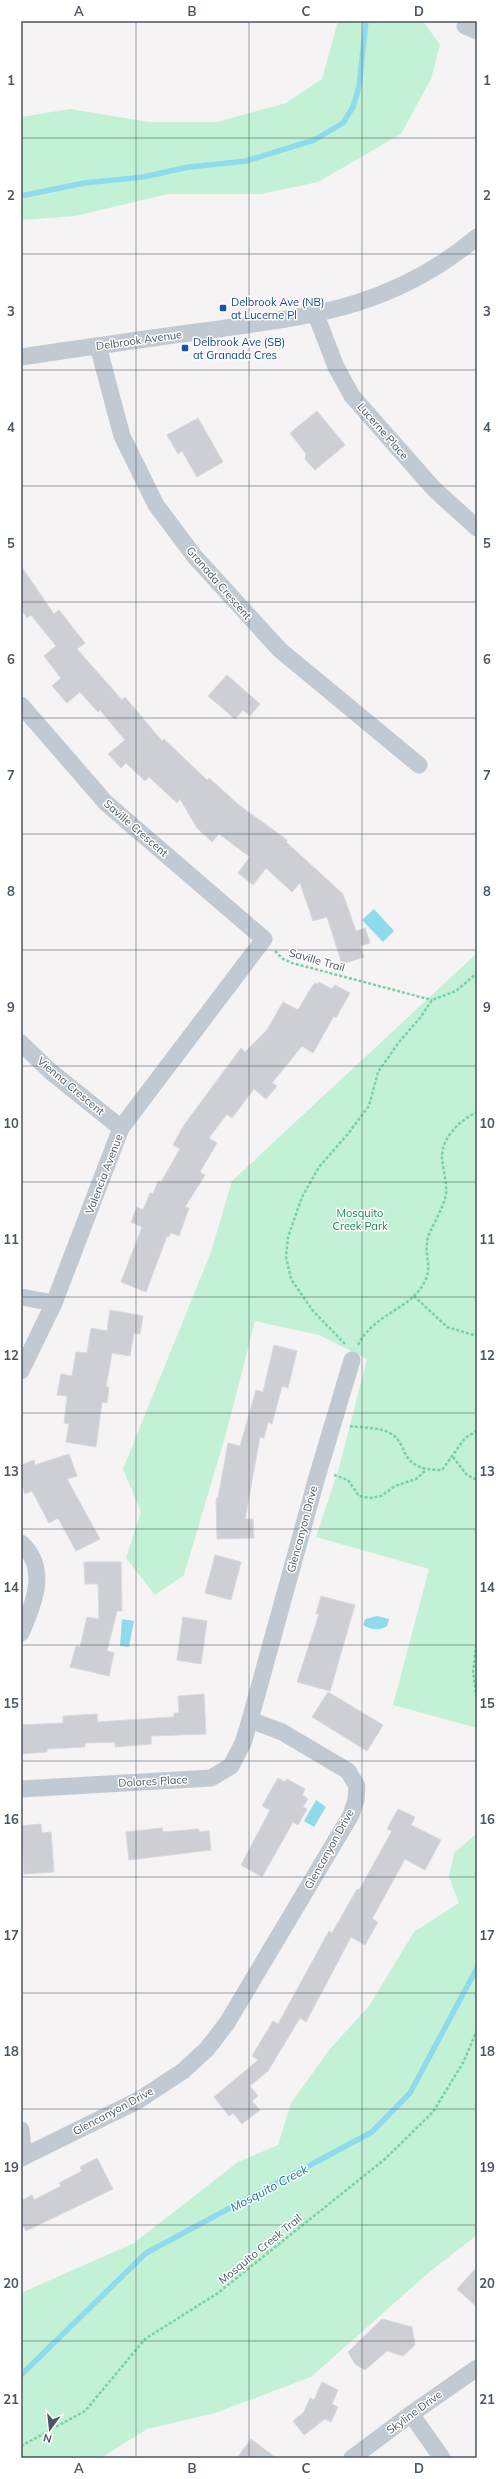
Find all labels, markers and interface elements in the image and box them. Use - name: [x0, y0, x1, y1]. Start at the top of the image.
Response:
- text: A: [74, 3, 84, 19]
- text: B: [188, 3, 197, 19]
- text: C: [302, 3, 311, 19]
- text: D: [414, 3, 424, 19]
- text: 1: [7, 72, 15, 88]
- text: 1: [483, 72, 491, 88]
- text: 2: [7, 187, 15, 203]
- text: 2: [483, 187, 491, 203]
- place label: Delbrook Ave (NB) at Lucerne Pl: [231, 295, 325, 322]
- text: 3: [7, 303, 15, 319]
- marker: Delbrook Ave (NB) at Lucerne Pl: [218, 303, 228, 313]
- text: 3: [483, 303, 491, 319]
- street label: Delbrook Avenue: [95, 327, 183, 353]
- place label: Delbrook Ave (SB) at Granada Cres: [193, 335, 285, 362]
- marker: Delbrook Ave (SB) at Granada Cres: [180, 343, 190, 353]
- street label: Lucerne Place: [355, 400, 411, 462]
- text: 4: [7, 419, 15, 435]
- text: 4: [483, 419, 491, 435]
- text: 5: [7, 535, 15, 551]
- text: 5: [483, 535, 491, 551]
- street label: Granada Crescent: [183, 544, 255, 622]
- text: 6: [7, 651, 15, 667]
- text: 6: [483, 651, 491, 667]
- text: 7: [7, 767, 15, 783]
- text: 7: [483, 767, 491, 783]
- street label: Saville Crescent: [101, 796, 171, 860]
- text: 8: [7, 883, 15, 899]
- text: 8: [483, 883, 491, 899]
- street label: Saville Trail: [287, 945, 347, 975]
- text: 9: [7, 999, 15, 1015]
- text: 9: [483, 999, 491, 1015]
- street label: Vienna Crescent: [35, 1054, 107, 1118]
- text: 10: [3, 1115, 19, 1131]
- text: 10: [479, 1115, 495, 1131]
- street label: Valencia Avenue: [82, 1132, 126, 1216]
- park label: Mosquito Creek Park: [332, 1206, 388, 1233]
- text: 11: [3, 1231, 19, 1247]
- text: 11: [479, 1231, 495, 1247]
- text: 12: [3, 1347, 19, 1363]
- text: 12: [479, 1347, 495, 1363]
- text: 13: [3, 1463, 19, 1479]
- text: 13: [479, 1463, 495, 1479]
- street label: Glencanyon Drive: [284, 1484, 320, 1574]
- text: 14: [3, 1579, 19, 1595]
- text: 14: [479, 1579, 495, 1595]
- text: 15: [3, 1695, 19, 1711]
- text: 15: [479, 1695, 495, 1711]
- street label: Dolores Place: [118, 1772, 188, 1790]
- street label: Glencanyon Drive: [301, 1806, 357, 1891]
- text: 16: [3, 1811, 19, 1827]
- text: 16: [479, 1811, 495, 1827]
- text: 17: [3, 1927, 19, 1943]
- text: 17: [479, 1927, 495, 1943]
- text: 18: [3, 2043, 19, 2059]
- text: 18: [479, 2043, 495, 2059]
- street label: Glencanyon Drive: [70, 2084, 156, 2138]
- text: 19: [3, 2159, 19, 2175]
- text: 19: [479, 2159, 495, 2175]
- water label: Mosquito Creek: [228, 2161, 311, 2215]
- street label: Mosquito Creek Trail: [215, 2211, 305, 2287]
- text: 20: [3, 2275, 19, 2291]
- text: 20: [479, 2275, 495, 2291]
- street label: Skyline Drive: [383, 2387, 445, 2437]
- text: 21: [3, 2391, 19, 2407]
- text: 21: [479, 2391, 495, 2407]
- north arrow: [30, 2409, 70, 2449]
- text: N: [42, 2431, 53, 2446]
- text: A: [74, 2460, 84, 2476]
- text: B: [188, 2460, 197, 2476]
- text: C: [302, 2460, 311, 2476]
- text: D: [414, 2460, 424, 2476]

